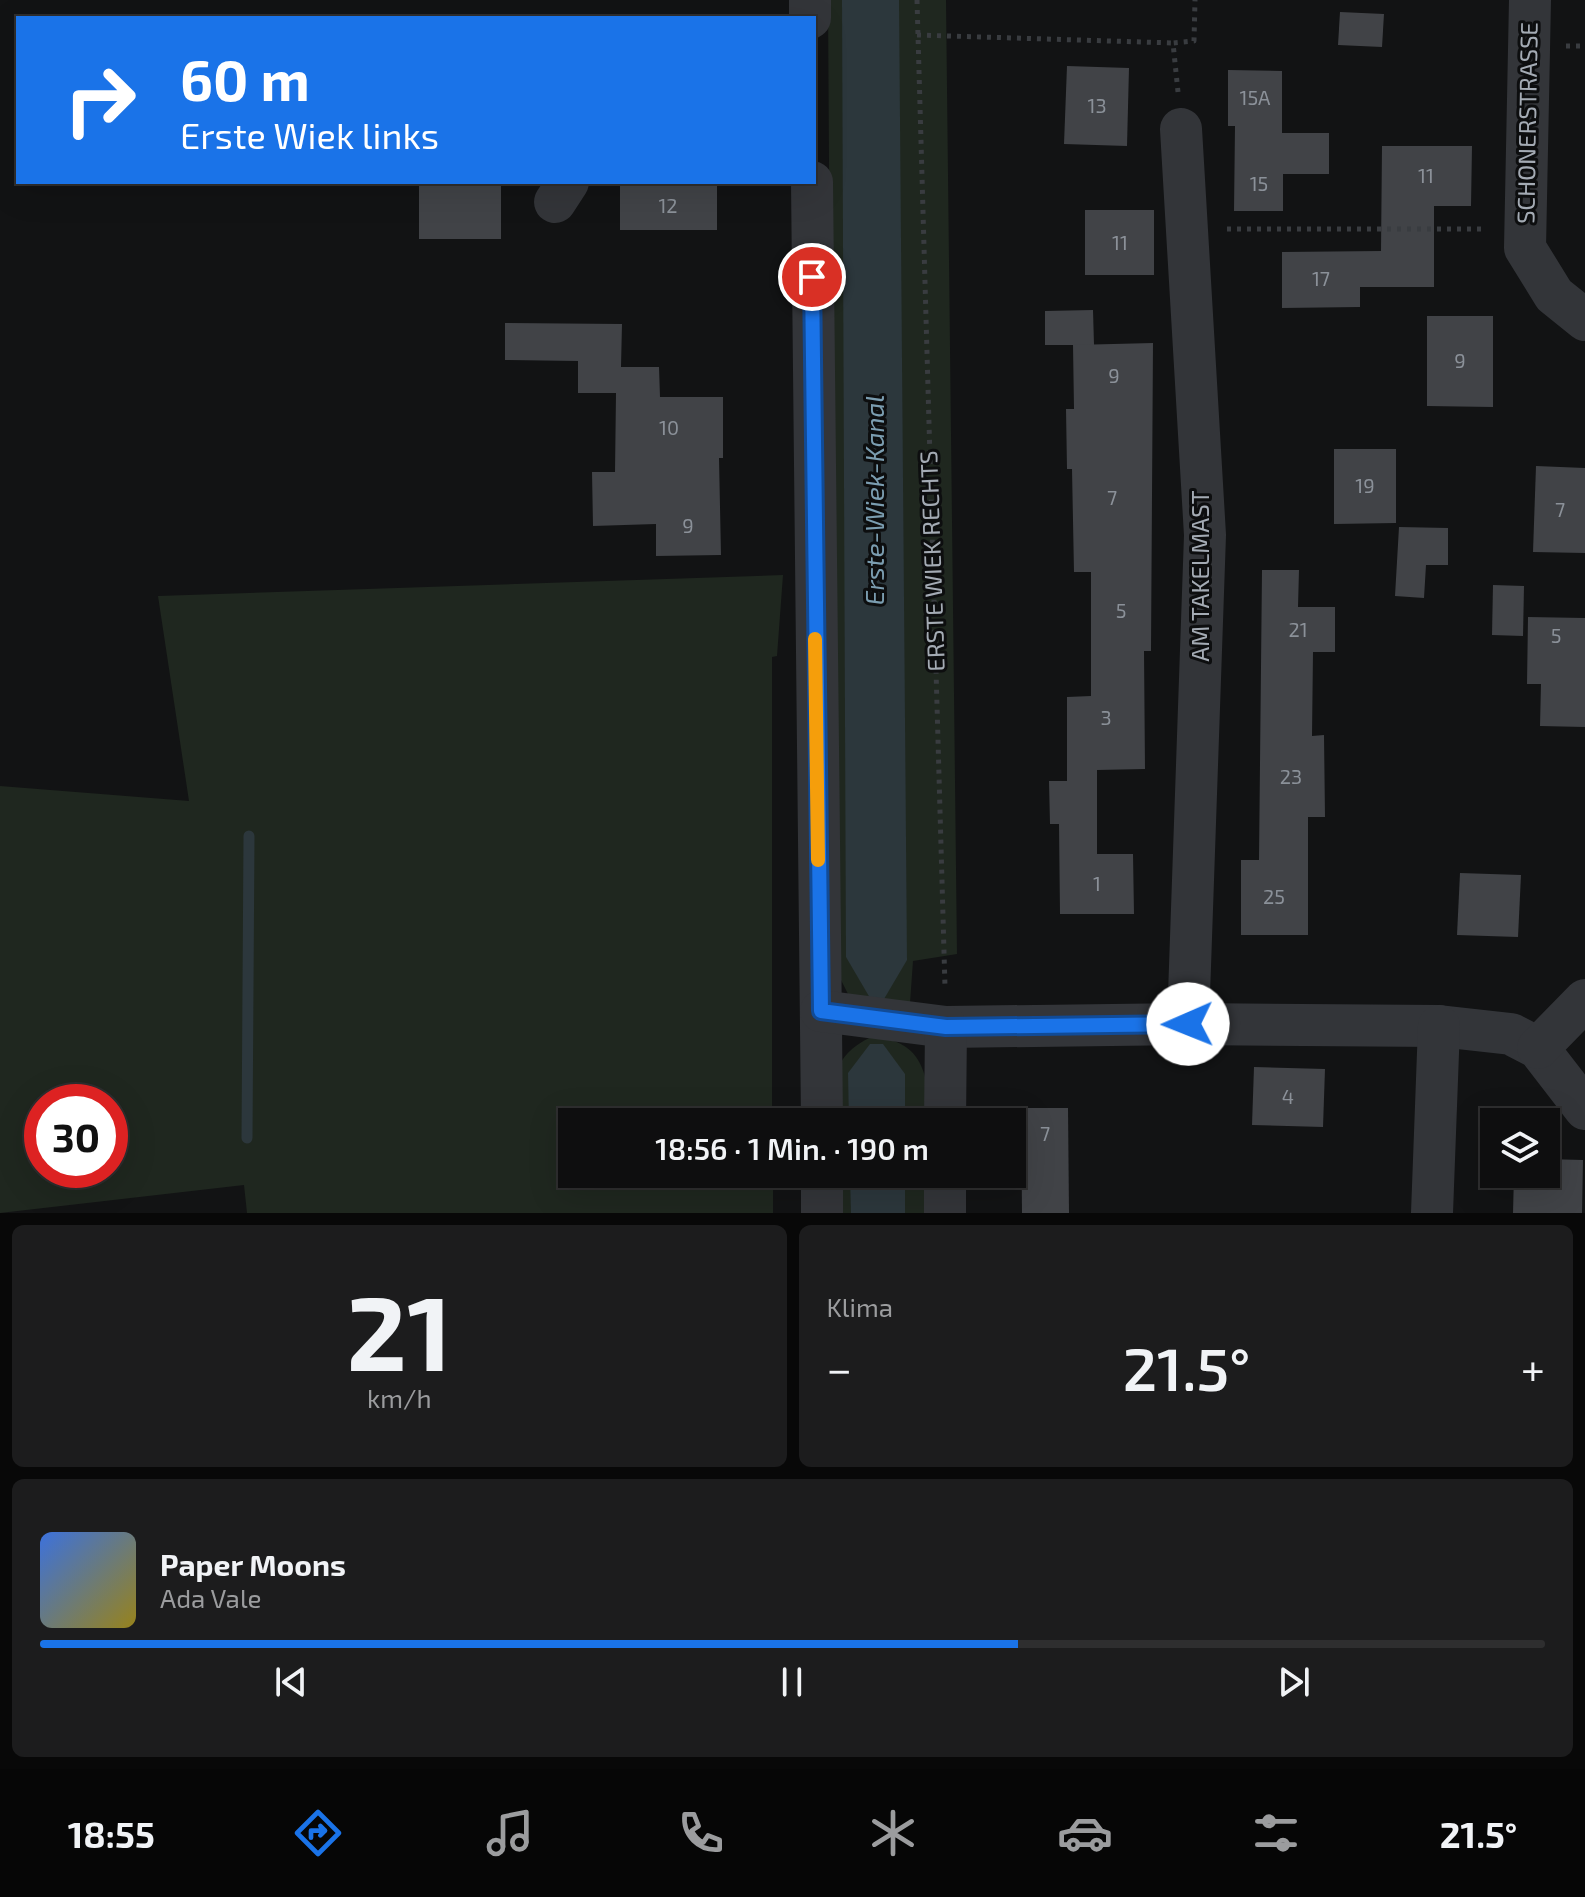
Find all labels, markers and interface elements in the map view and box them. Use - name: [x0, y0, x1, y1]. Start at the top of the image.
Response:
- street label: SCHONERSTRASSE: [1510, 22, 1543, 224]
- text: 60 m: [180, 45, 310, 112]
- icon: right: [48, 48, 152, 152]
- house number: 15A: [1239, 85, 1271, 109]
- house number: 13: [1087, 93, 1107, 117]
- text: Erste Wiek links: [180, 113, 439, 156]
- house number: 11: [1418, 163, 1434, 187]
- house number: 15: [1250, 171, 1268, 195]
- house number: 12: [658, 193, 678, 217]
- house number: 11: [1112, 230, 1128, 254]
- pin: [778, 243, 846, 311]
- icon: arrive: [790, 255, 834, 299]
- house number: 17: [1312, 266, 1330, 290]
- house number: 9: [1454, 348, 1466, 372]
- house number: 9: [1108, 363, 1120, 387]
- water label: Erste-Wiek-Kanal: [858, 395, 889, 605]
- house number: 10: [659, 415, 679, 439]
- street label: ERSTE WIEK RECHTS: [913, 450, 950, 672]
- house number: 19: [1355, 473, 1375, 497]
- house number: 7: [1107, 485, 1117, 509]
- street label: AM TAKELMAST: [1185, 490, 1214, 662]
- house number: 7: [1555, 497, 1565, 521]
- house number: 9: [682, 513, 694, 537]
- house number: 5: [1116, 598, 1126, 622]
- house number: 21: [1288, 617, 1308, 641]
- house number: 5: [1551, 623, 1561, 647]
- house number: 3: [1100, 705, 1112, 729]
- house number: 23: [1280, 764, 1302, 788]
- house number: 1: [1093, 871, 1101, 895]
- house number: 25: [1263, 884, 1285, 908]
- position arrow: [1146, 982, 1230, 1066]
- speed limit sign: 30: [24, 1084, 128, 1188]
- house number: 4: [1282, 1084, 1294, 1108]
- map controls: [1480, 1108, 1560, 1188]
- button: layers: [1480, 1108, 1560, 1188]
- house number: 7: [1040, 1121, 1050, 1145]
- text: 18:56 · 1 Min. · 190 m: [655, 1130, 929, 1166]
- text: 21: [347, 1267, 452, 1392]
- text: Klima: [827, 1291, 893, 1322]
- text: 21.5°: [1123, 1331, 1250, 1403]
- text: −: [827, 1341, 852, 1394]
- text: +: [1521, 1341, 1545, 1394]
- text: km/h: [367, 1382, 432, 1413]
- text: Paper Moons: [160, 1546, 346, 1582]
- text: Ada Vale: [160, 1582, 262, 1613]
- icon: previous: [269, 1660, 313, 1704]
- icon: pause: [770, 1660, 814, 1704]
- icon: next: [1272, 1660, 1316, 1704]
- icon: directions: [290, 1805, 346, 1861]
- icon: music: [482, 1805, 538, 1861]
- icon: phone: [673, 1805, 729, 1861]
- icon: climate: [865, 1805, 921, 1861]
- icon: car: [1057, 1805, 1113, 1861]
- icon: filters: [1248, 1805, 1304, 1861]
- text: 18:55: [68, 1812, 155, 1855]
- text: 21.5°: [1440, 1812, 1517, 1855]

